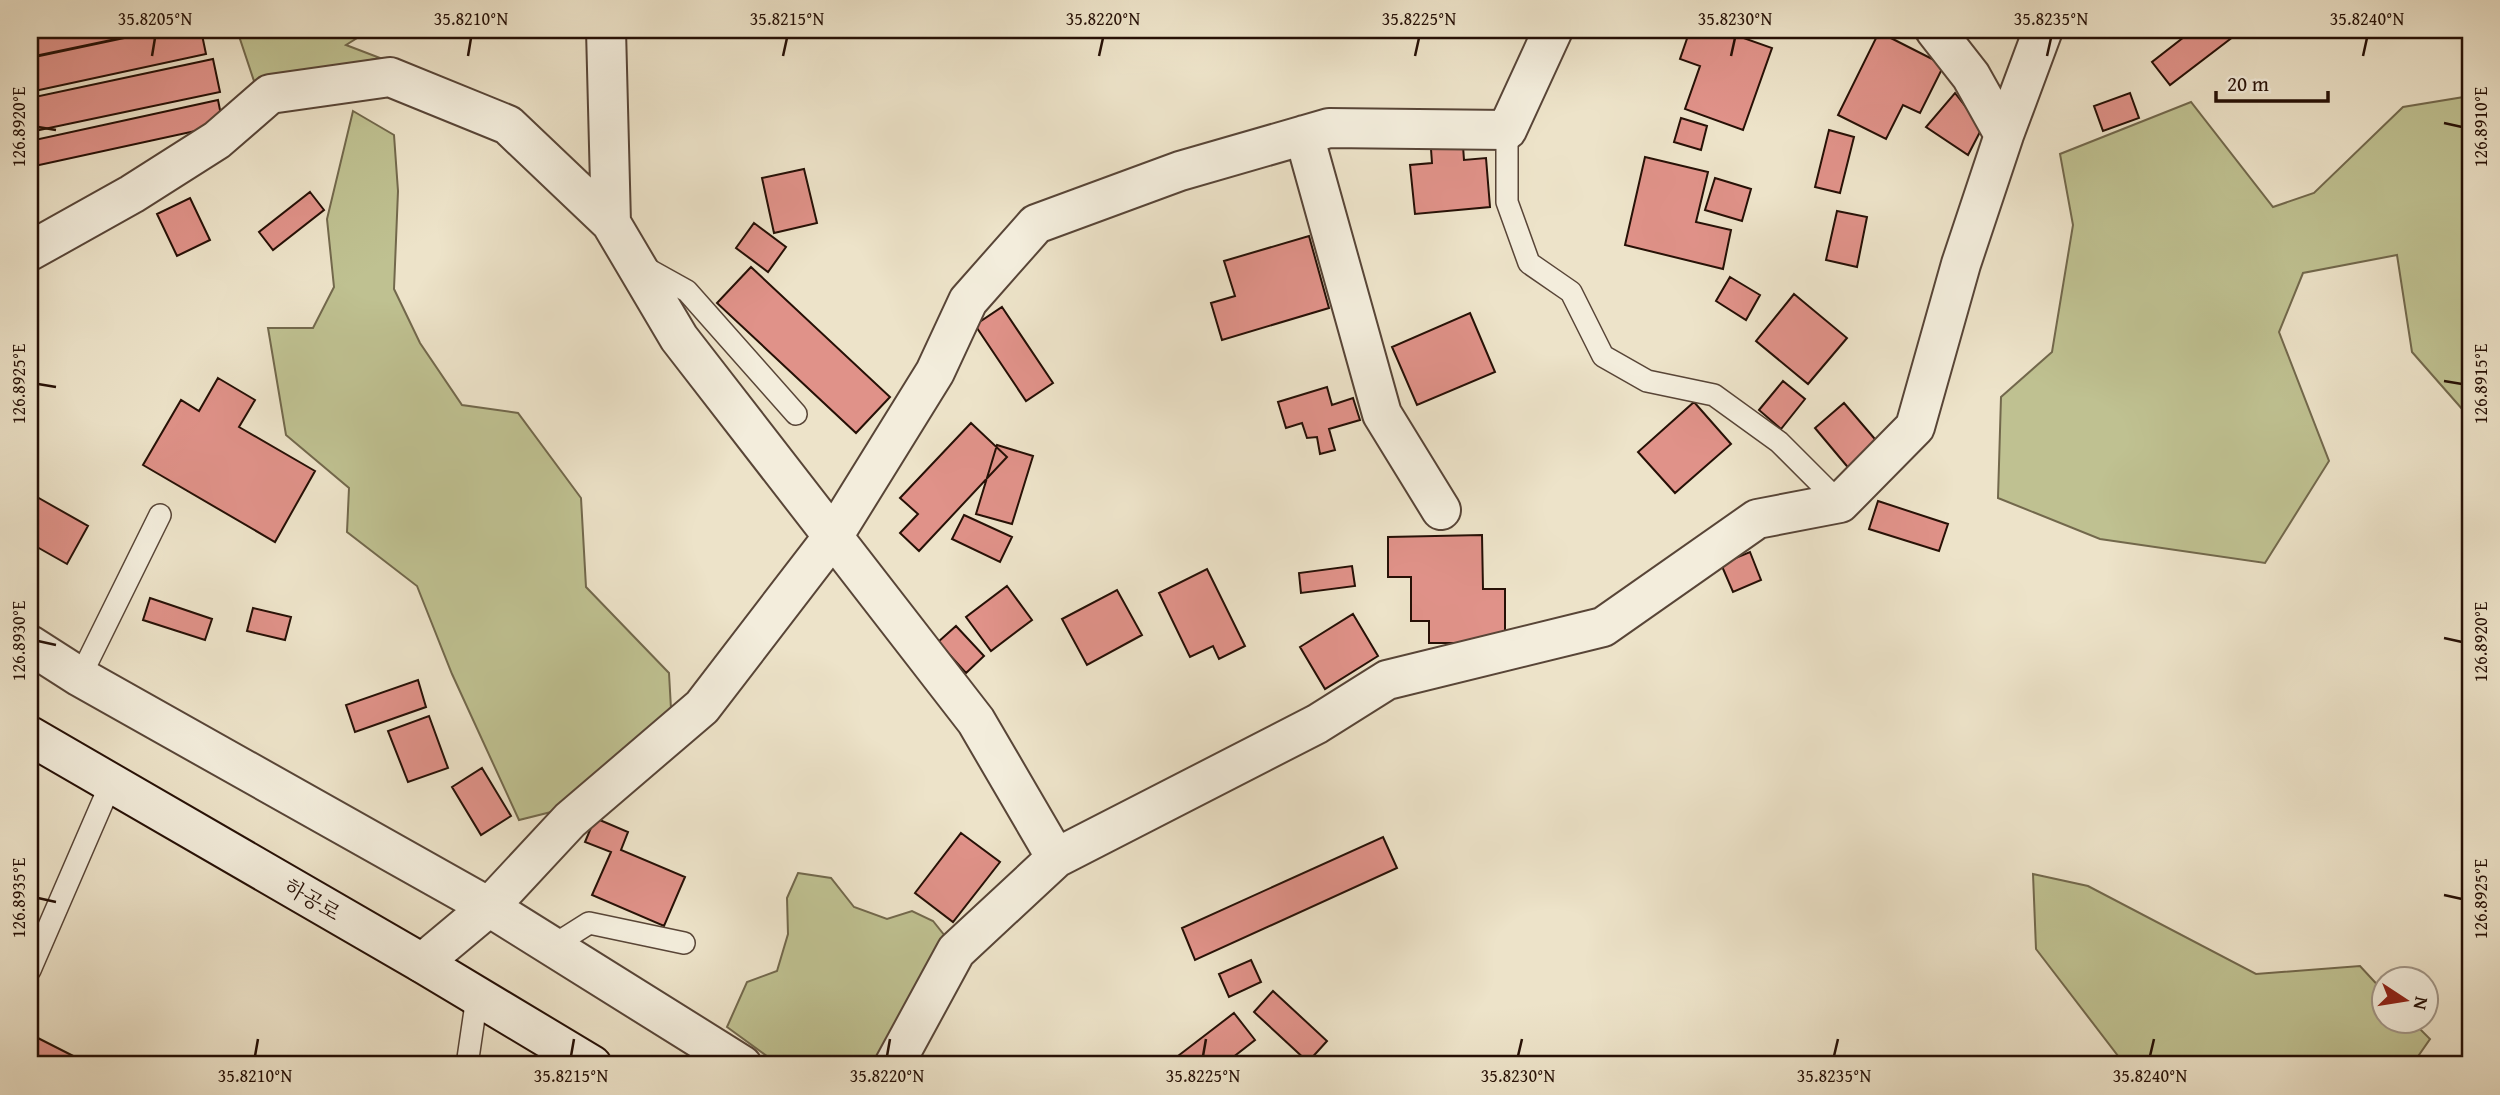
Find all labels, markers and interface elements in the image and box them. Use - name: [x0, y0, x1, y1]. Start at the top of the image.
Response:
- text: 35.8205°N: [118, 5, 193, 32]
- text: 35.8210°N: [434, 5, 509, 32]
- text: 35.8215°N: [750, 5, 825, 32]
- text: 35.8220°N: [1066, 5, 1141, 32]
- text: 35.8225°N: [1382, 5, 1457, 32]
- text: 35.8230°N: [1698, 5, 1773, 32]
- text: 35.8235°N: [2014, 5, 2089, 32]
- text: 35.8240°N: [2330, 5, 2405, 32]
- scale bar: [2216, 60, 2328, 104]
- text: 20 m: [2227, 68, 2269, 99]
- text: 126.8920°E: [5, 87, 32, 167]
- text: 126.8910°E: [2467, 87, 2494, 167]
- text: 126.8925°E: [5, 344, 32, 424]
- text: 126.8915°E: [2467, 344, 2494, 424]
- text: 126.8930°E: [5, 601, 32, 681]
- text: 126.8920°E: [2467, 602, 2494, 682]
- text: 126.8935°E: [5, 858, 32, 938]
- text: 126.8925°E: [2467, 859, 2494, 939]
- street label: 하공로: [278, 871, 346, 928]
- north arrow: [2370, 965, 2440, 1036]
- text: N: [2407, 994, 2437, 1013]
- text: 35.8210°N: [218, 1062, 293, 1089]
- text: 35.8215°N: [534, 1062, 609, 1089]
- text: 35.8220°N: [850, 1062, 925, 1089]
- text: 35.8225°N: [1166, 1062, 1241, 1089]
- text: 35.8230°N: [1481, 1062, 1556, 1089]
- text: 35.8235°N: [1797, 1062, 1872, 1089]
- text: 35.8240°N: [2113, 1062, 2188, 1089]

